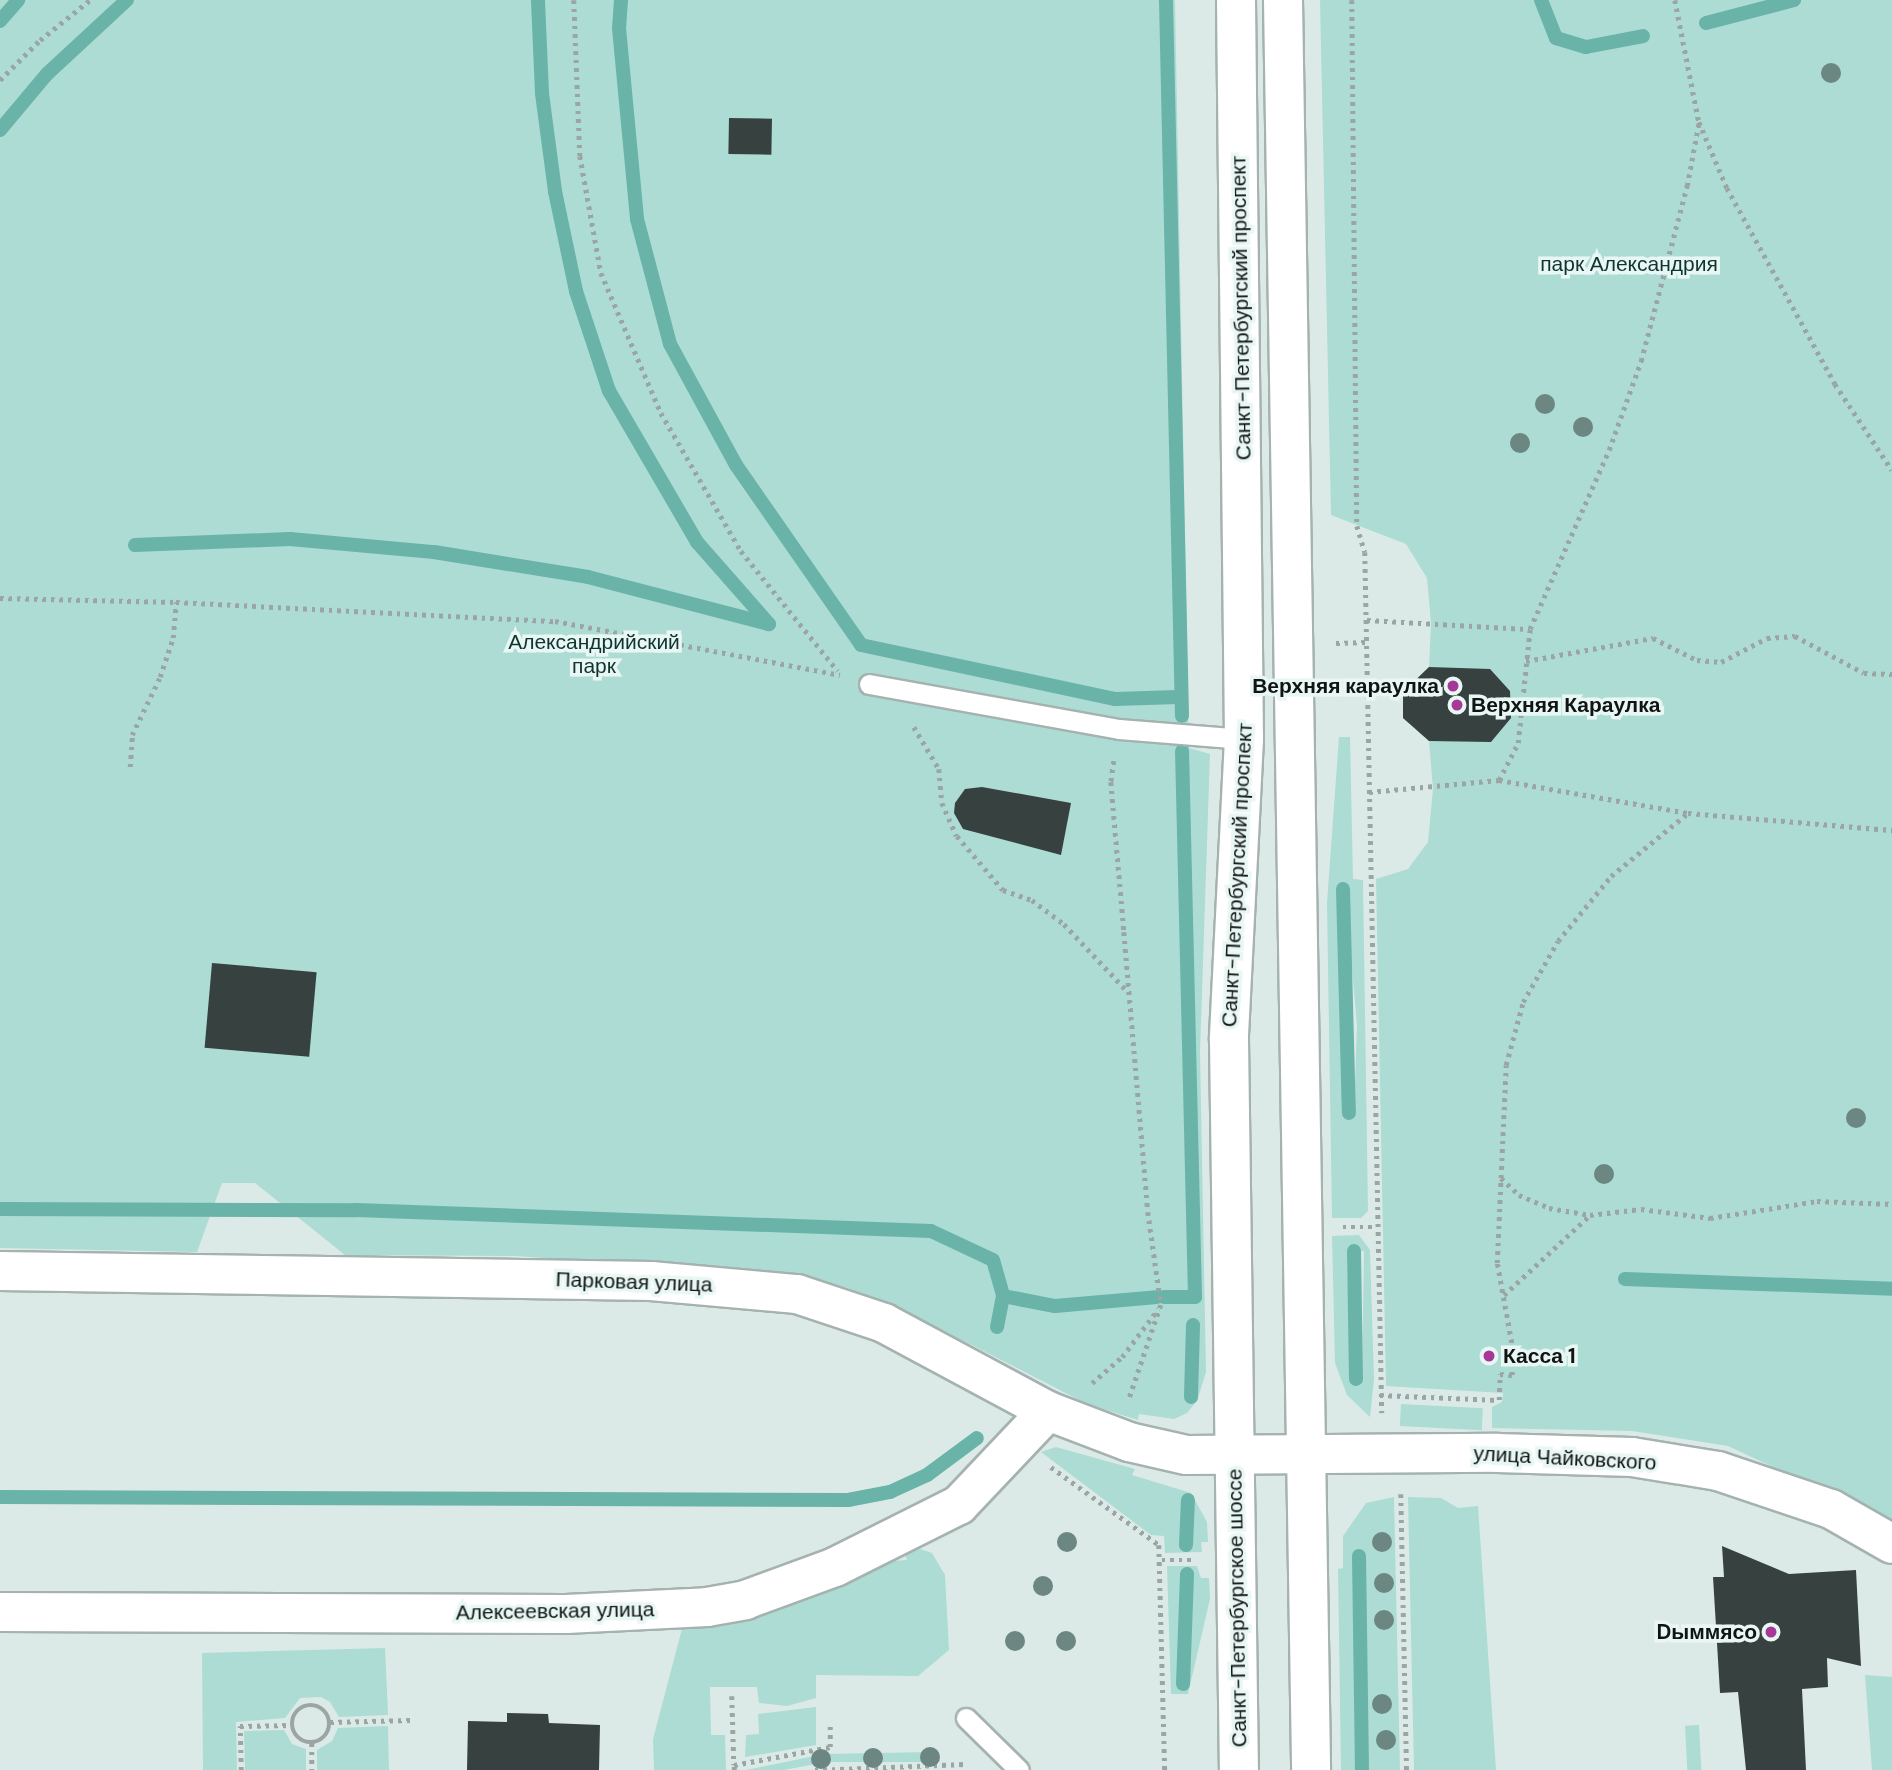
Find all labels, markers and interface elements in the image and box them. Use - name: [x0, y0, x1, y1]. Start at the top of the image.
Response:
- street label: Санкт-Петербургский проспект: [1226, 155, 1256, 461]
- park label: парк Александрия: [1540, 251, 1718, 277]
- park label: Александрийский парк: [508, 629, 680, 679]
- place label: Верхняя караулка: [1252, 673, 1439, 699]
- marker: Верхняя караулка: [1445, 678, 1461, 694]
- place label: Верхняя Караулка: [1471, 692, 1660, 718]
- marker: Верхняя Караулка: [1449, 697, 1465, 713]
- street label: Санкт-Петербургский проспект: [1216, 722, 1258, 1028]
- street label: Парковая улица: [555, 1267, 713, 1297]
- place label: Касса 1: [1503, 1343, 1576, 1369]
- marker: Касса 1: [1481, 1348, 1497, 1364]
- street label: улица Чайковского: [1473, 1441, 1657, 1475]
- street label: Санкт-Петербургское шоссе: [1222, 1468, 1252, 1748]
- street label: Алексеевская улица: [455, 1597, 655, 1625]
- place label: Dыммясо: [1656, 1619, 1757, 1645]
- marker: Dыммясо: [1763, 1624, 1779, 1640]

